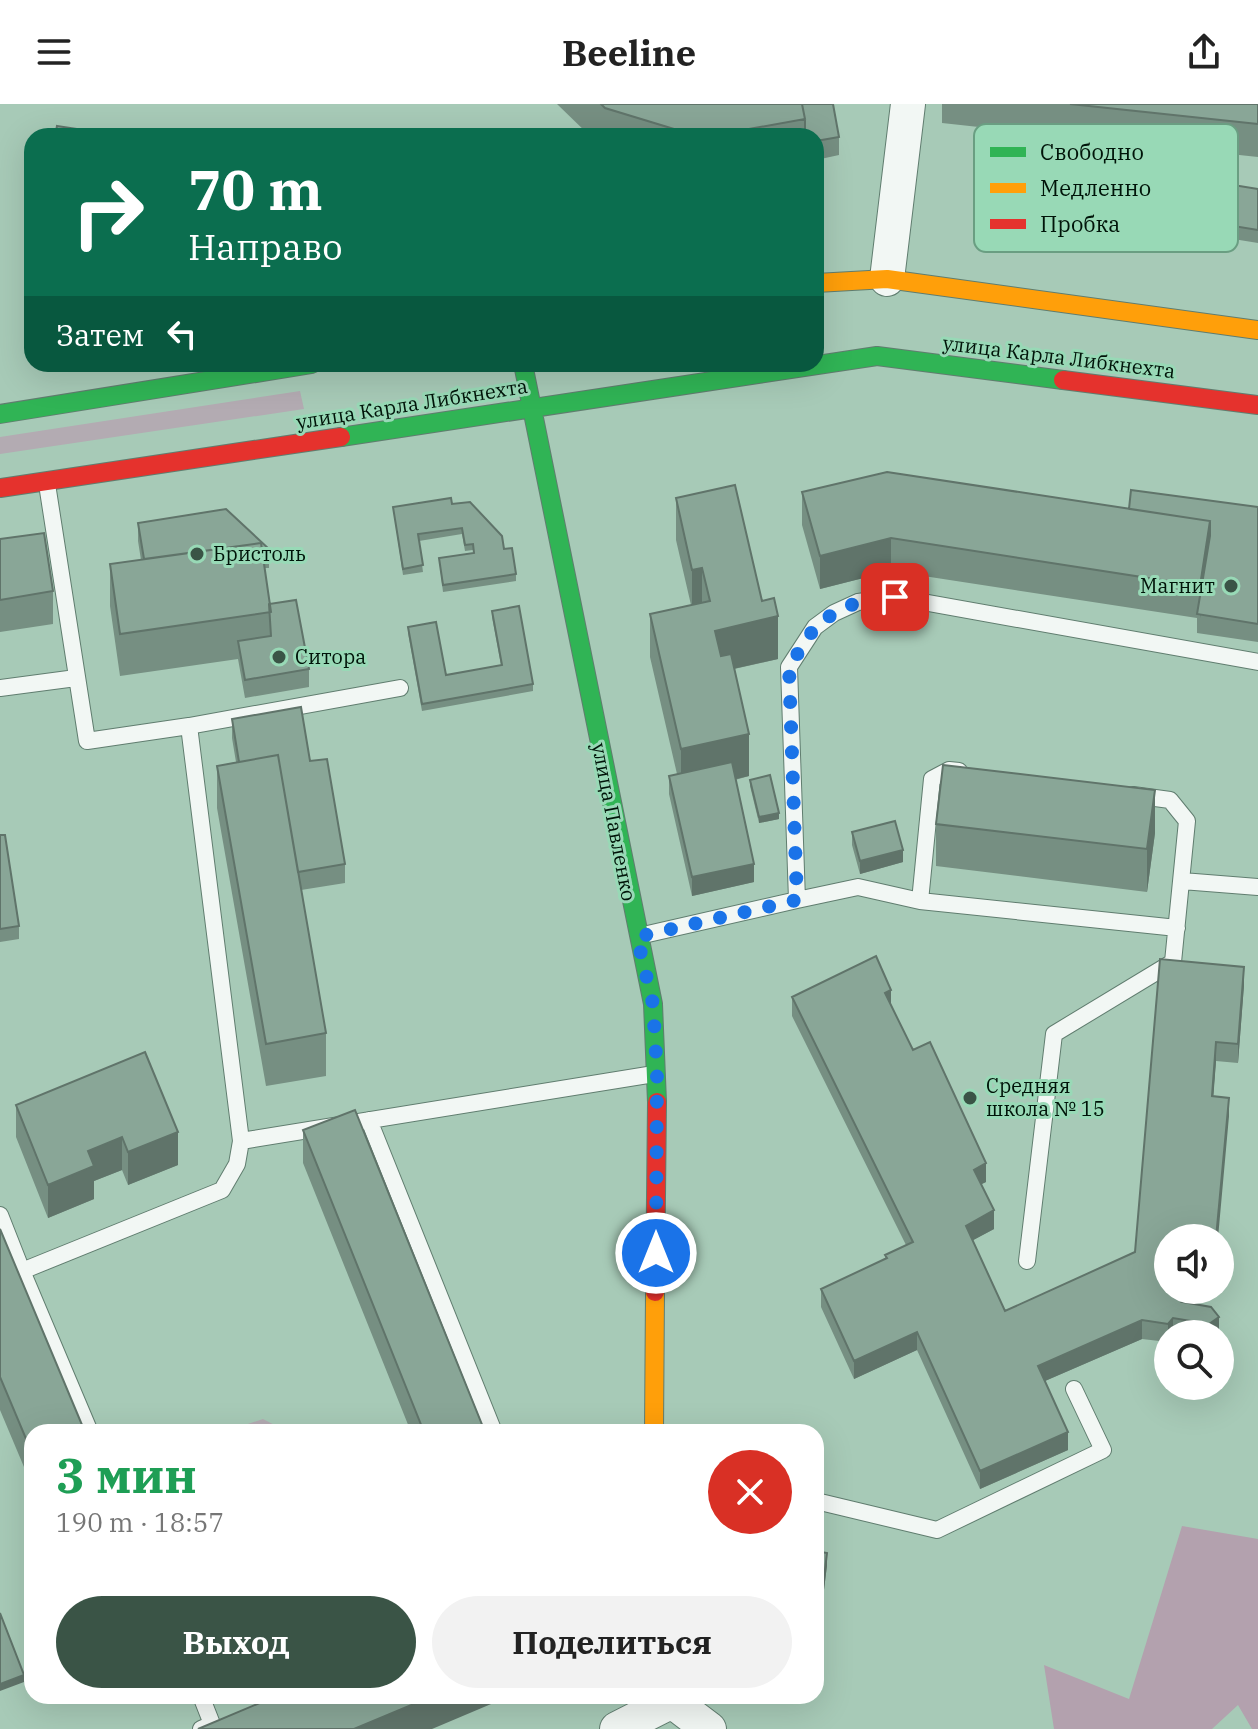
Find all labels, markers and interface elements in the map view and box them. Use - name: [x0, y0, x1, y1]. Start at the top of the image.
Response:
- text: Beeline: [562, 29, 696, 76]
- icon: menu: [32, 30, 76, 74]
- icon: share: [1182, 30, 1226, 74]
- legend: [974, 124, 1238, 252]
- text: Свободно: [1040, 137, 1144, 166]
- text: 70 m: [188, 153, 323, 225]
- icon: right: [56, 160, 160, 264]
- text: Медленно: [1040, 173, 1151, 202]
- text: Пробка: [1040, 209, 1120, 238]
- text: Направо: [188, 223, 343, 270]
- icon: left: [160, 312, 204, 356]
- text: Затем: [56, 315, 144, 354]
- street label: улица Карла Либкнехта: [941, 329, 1177, 384]
- street label: улица Карла Либкнехта: [294, 372, 530, 435]
- place label: Бристоль: [213, 540, 306, 567]
- marker: Бристоль: [188, 545, 206, 563]
- pin: [861, 563, 929, 631]
- place label: Магнит: [1140, 572, 1215, 599]
- icon: arrive: [873, 575, 917, 619]
- marker: Магнит: [1222, 577, 1240, 595]
- place label: Ситора: [295, 643, 366, 670]
- marker: Ситора: [270, 648, 288, 666]
- street label: улица Павленко: [586, 741, 643, 903]
- place label: Средняя школа № 15: [986, 1072, 1105, 1122]
- marker: Средняя школа № 15: [961, 1089, 979, 1107]
- position arrow: [614, 1211, 698, 1295]
- map controls: [1154, 1224, 1234, 1400]
- button: sound: [1154, 1224, 1234, 1304]
- button: search: [1154, 1320, 1234, 1400]
- text: 3 мин: [56, 1444, 197, 1506]
- button: close: [708, 1450, 792, 1534]
- text: 190 m · 18:57: [56, 1505, 224, 1539]
- button: Выход: [56, 1596, 416, 1688]
- button: Поделиться: [432, 1596, 792, 1688]

